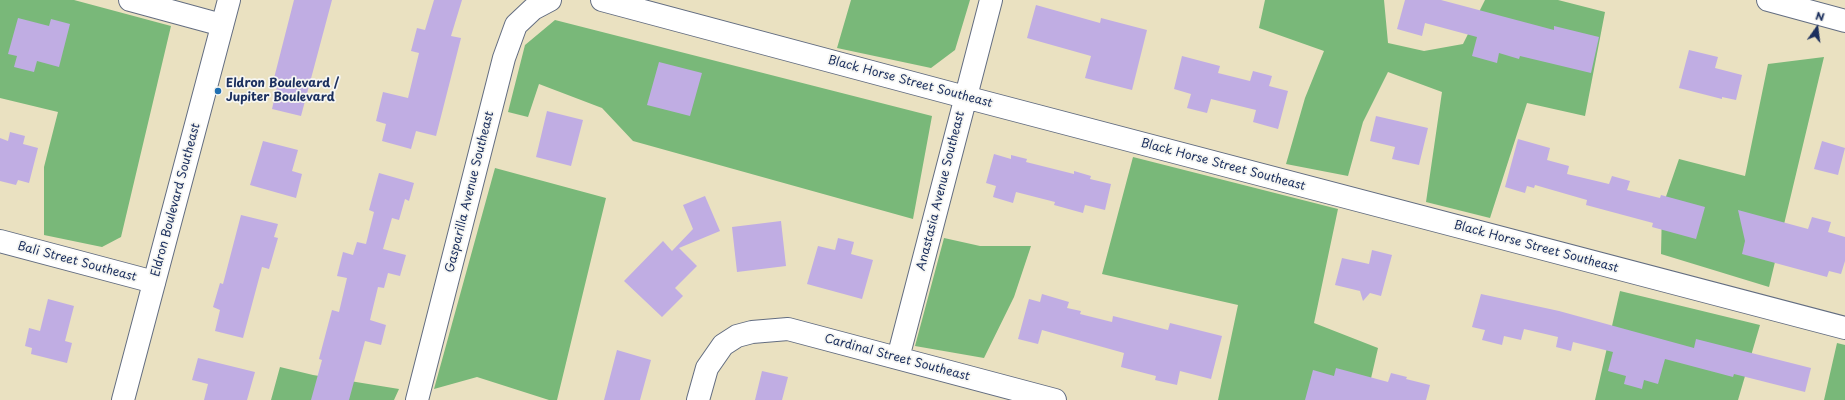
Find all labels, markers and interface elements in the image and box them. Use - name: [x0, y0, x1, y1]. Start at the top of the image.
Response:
- text: N: [1814, 7, 1826, 25]
- north arrow: [1797, 8, 1837, 48]
- street label: Black Horse Street Southeast: [826, 53, 994, 111]
- place label: Eldron Boulevard / Jupiter Boulevard: [226, 77, 339, 105]
- marker: Eldron Boulevard / Jupiter Boulevard: [213, 86, 223, 96]
- street label: Gasparilla Avenue Southeast: [443, 110, 497, 274]
- street label: Anastasia Avenue Southeast: [914, 110, 968, 272]
- street label: Eldron Boulevard Southeast: [149, 122, 203, 278]
- street label: Black Horse Street Southeast: [1139, 136, 1307, 194]
- street label: Black Horse Street Southeast: [1452, 218, 1620, 276]
- street label: Bali Street Southeast: [16, 239, 138, 285]
- street label: Cardinal Street Southeast: [823, 332, 971, 384]

